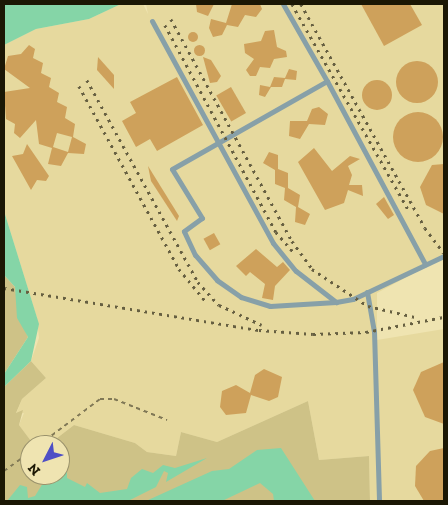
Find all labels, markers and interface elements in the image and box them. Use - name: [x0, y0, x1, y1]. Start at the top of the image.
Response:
- north arrow: [20, 435, 70, 485]
- text: N: [24, 460, 44, 479]

